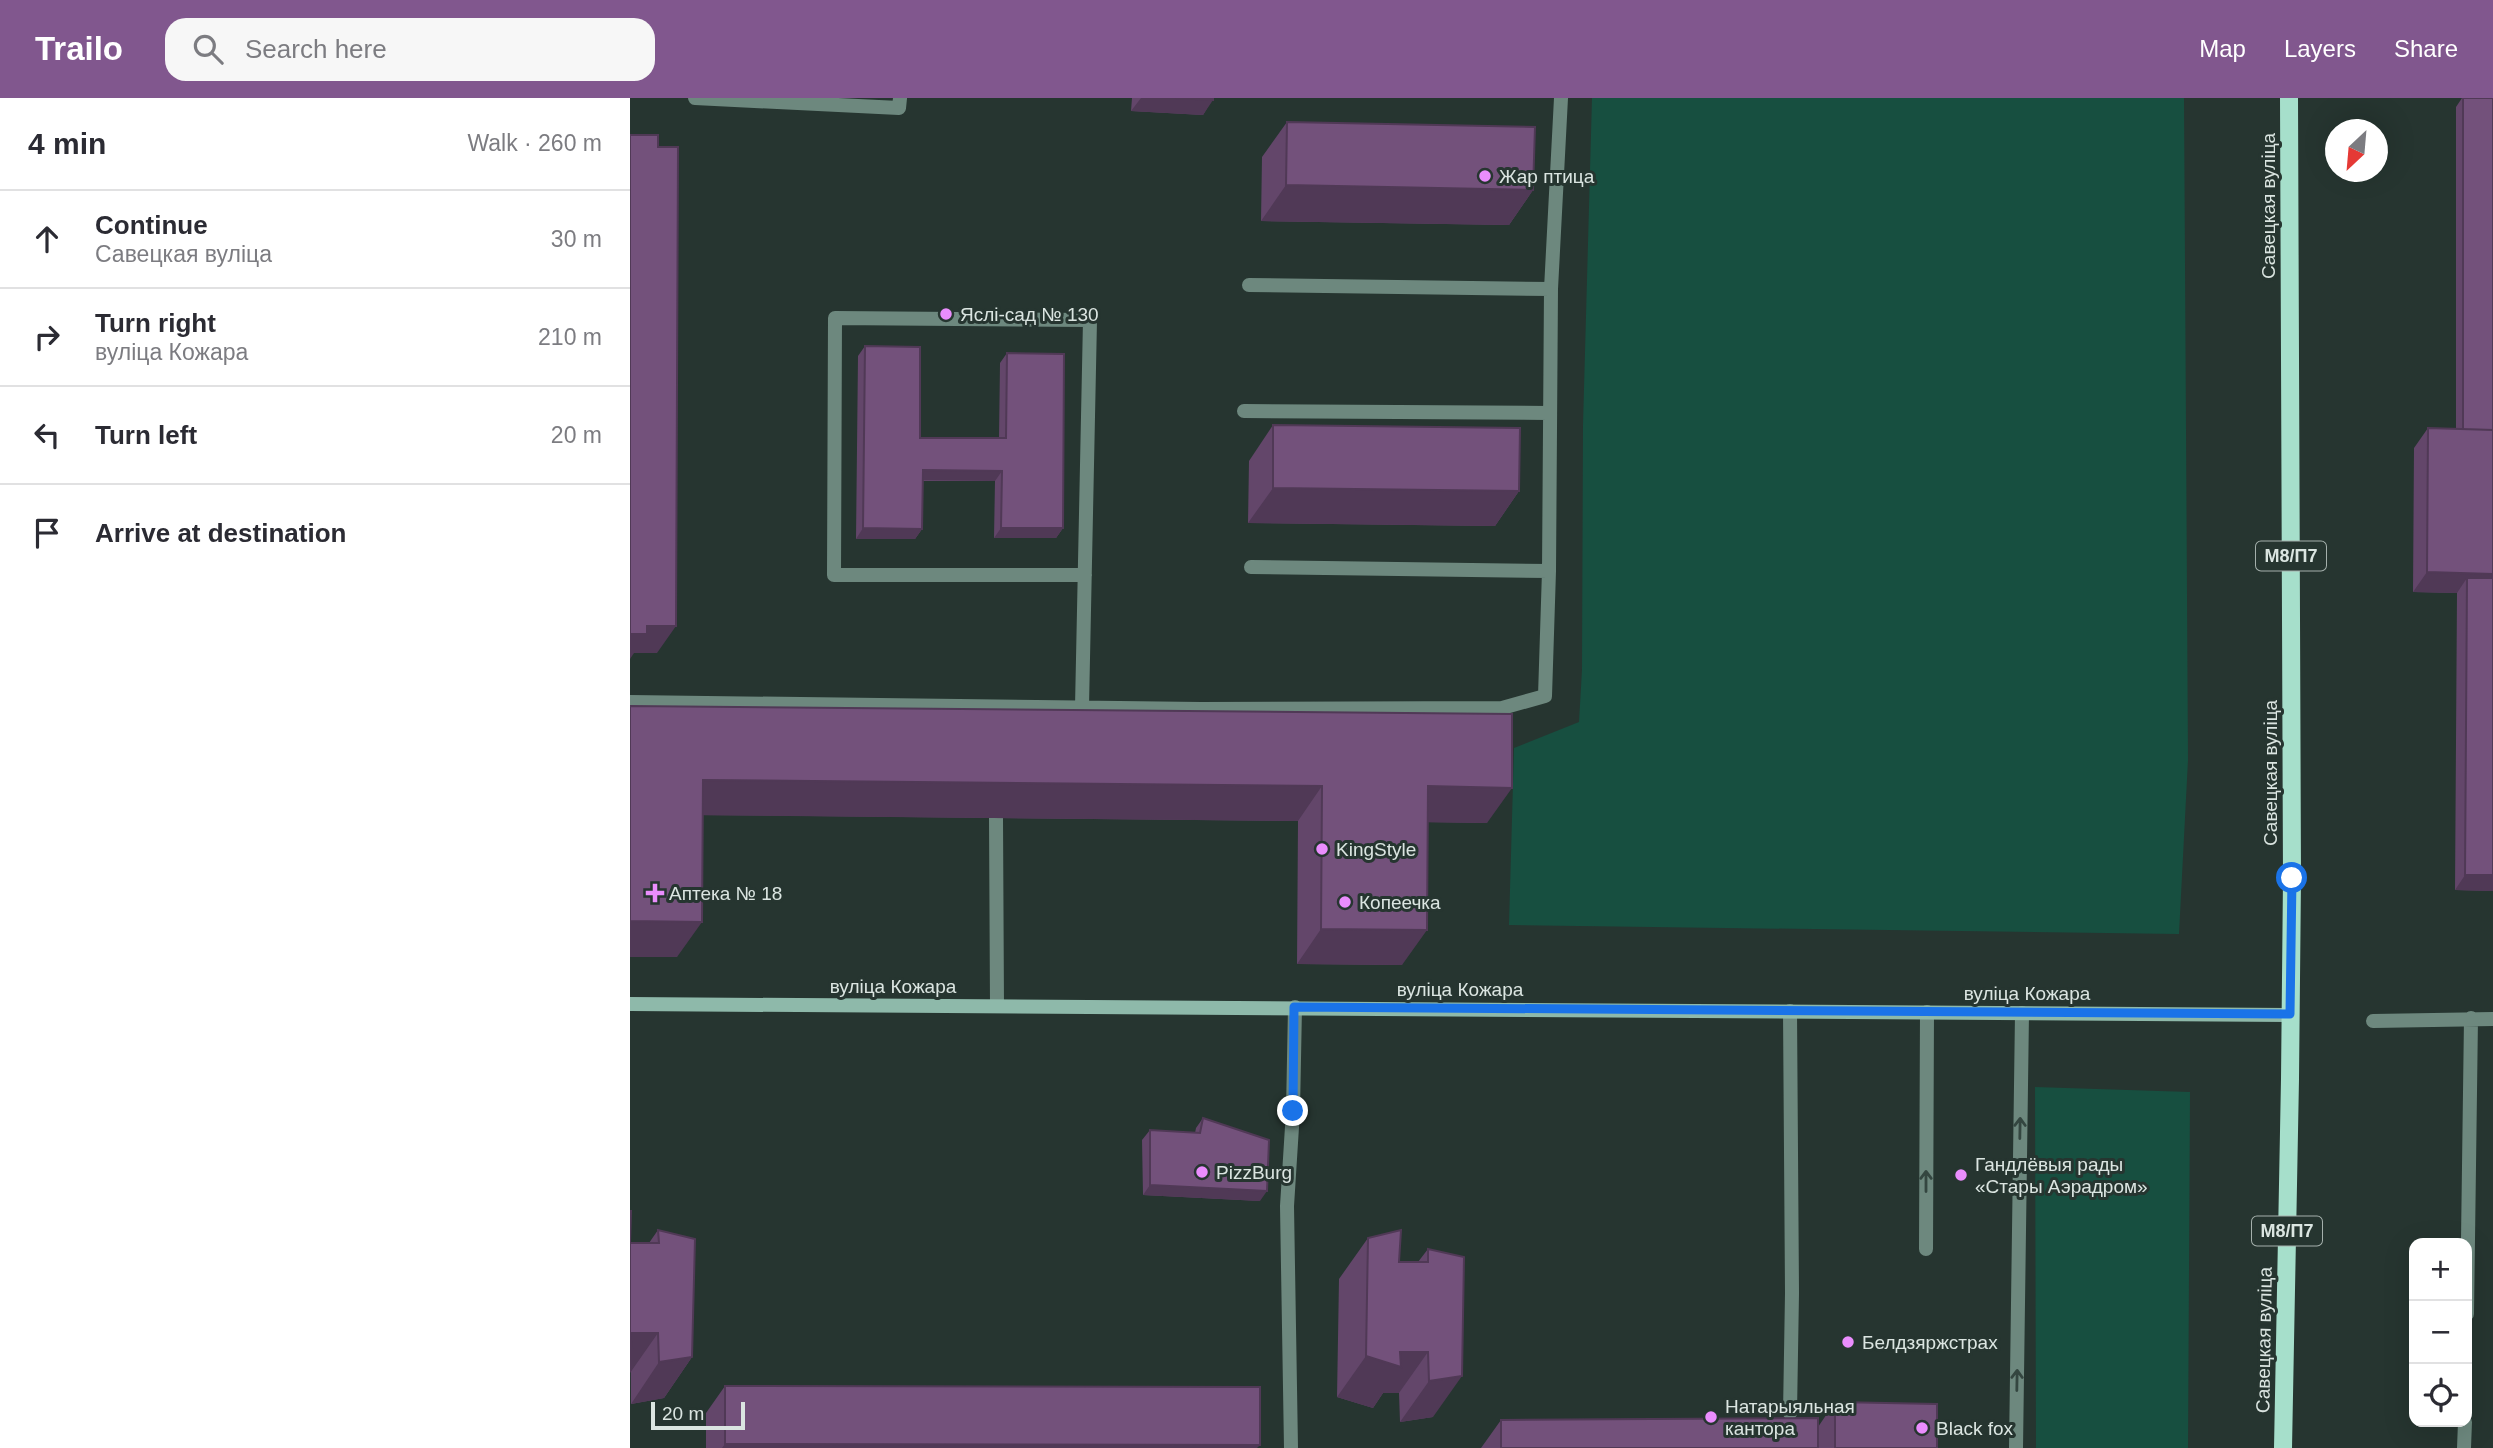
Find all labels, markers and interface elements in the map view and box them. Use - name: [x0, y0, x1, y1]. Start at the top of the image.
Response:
- search box: [165, 18, 655, 81]
- text: Trailo: [35, 30, 123, 67]
- icon: search: [189, 30, 227, 68]
- text: Search here: [245, 34, 387, 64]
- text: Map: [2199, 35, 2246, 62]
- text: Layers: [2284, 35, 2356, 62]
- text: Share: [2394, 35, 2458, 62]
- north arrow: [2325, 119, 2388, 182]
- text: 4 min: [28, 127, 106, 160]
- text: Walk · 260 m: [467, 130, 602, 156]
- street label: Савецкая вуліца: [2258, 132, 2279, 279]
- place label: Жар птица: [1499, 166, 1595, 187]
- marker: Жар птица: [1477, 168, 1493, 184]
- text: Continue: [95, 210, 208, 240]
- icon: ahead: [28, 220, 66, 258]
- text: 30 m: [551, 226, 602, 252]
- text: Савецкая вуліца: [95, 241, 272, 267]
- place label: Яслі-сад № 130: [960, 304, 1099, 325]
- marker: Яслі-сад № 130: [938, 306, 954, 322]
- text: Turn right: [95, 308, 216, 338]
- icon: right: [28, 318, 66, 356]
- text: 210 m: [538, 324, 602, 350]
- text: вуліца Кожара: [95, 339, 248, 365]
- icon: left: [28, 416, 66, 454]
- text: Turn left: [95, 420, 197, 450]
- text: 20 m: [551, 422, 602, 448]
- icon: arrive: [28, 514, 66, 552]
- text: Arrive at destination: [95, 518, 346, 548]
- road number: М8/П7: [2256, 542, 2326, 570]
- street label: Савецкая вуліца: [2260, 699, 2281, 846]
- place label: KingStyle: [1336, 839, 1416, 860]
- marker: KingStyle: [1314, 841, 1330, 857]
- route start: [2276, 862, 2307, 893]
- place label: Аптека № 18: [669, 883, 782, 904]
- marker: Аптека № 18: [647, 885, 663, 901]
- place label: Копеечка: [1359, 892, 1441, 913]
- marker: Копеечка: [1337, 894, 1353, 910]
- street label: вуліца Кожара: [830, 976, 957, 997]
- street label: вуліца Кожара: [1397, 979, 1524, 1000]
- street label: вуліца Кожара: [1964, 983, 2091, 1004]
- route end: [1277, 1095, 1308, 1126]
- one-way arrow: [2013, 1117, 2027, 1140]
- place label: Гандлёвыя рады «Стары Аэрадром»: [1975, 1154, 2148, 1197]
- place label: PizzBurg: [1216, 1162, 1292, 1183]
- marker: PizzBurg: [1194, 1164, 1210, 1180]
- marker: Гандлёвыя рады «Стары Аэрадром»: [1953, 1167, 1969, 1183]
- one-way arrow: [1919, 1170, 1933, 1193]
- road number: М8/П7: [2252, 1216, 2322, 1246]
- map controls: [2409, 1238, 2472, 1427]
- button: +: [2409, 1238, 2472, 1301]
- street label: Савецкая вуліца: [2252, 1266, 2276, 1413]
- button: −: [2409, 1301, 2472, 1364]
- place label: Белдзяржстрах: [1862, 1332, 1998, 1353]
- marker: Белдзяржстрах: [1840, 1334, 1856, 1350]
- button: locate: [2409, 1364, 2472, 1427]
- one-way arrow: [2010, 1369, 2023, 1392]
- place label: Натарыяльная кантора: [1725, 1396, 1855, 1439]
- scale bar: [651, 1399, 746, 1431]
- text: 20 m: [662, 1403, 704, 1424]
- marker: Натарыяльная кантора: [1703, 1409, 1719, 1425]
- place label: Black fox: [1936, 1418, 2014, 1439]
- marker: Black fox: [1914, 1420, 1930, 1436]

